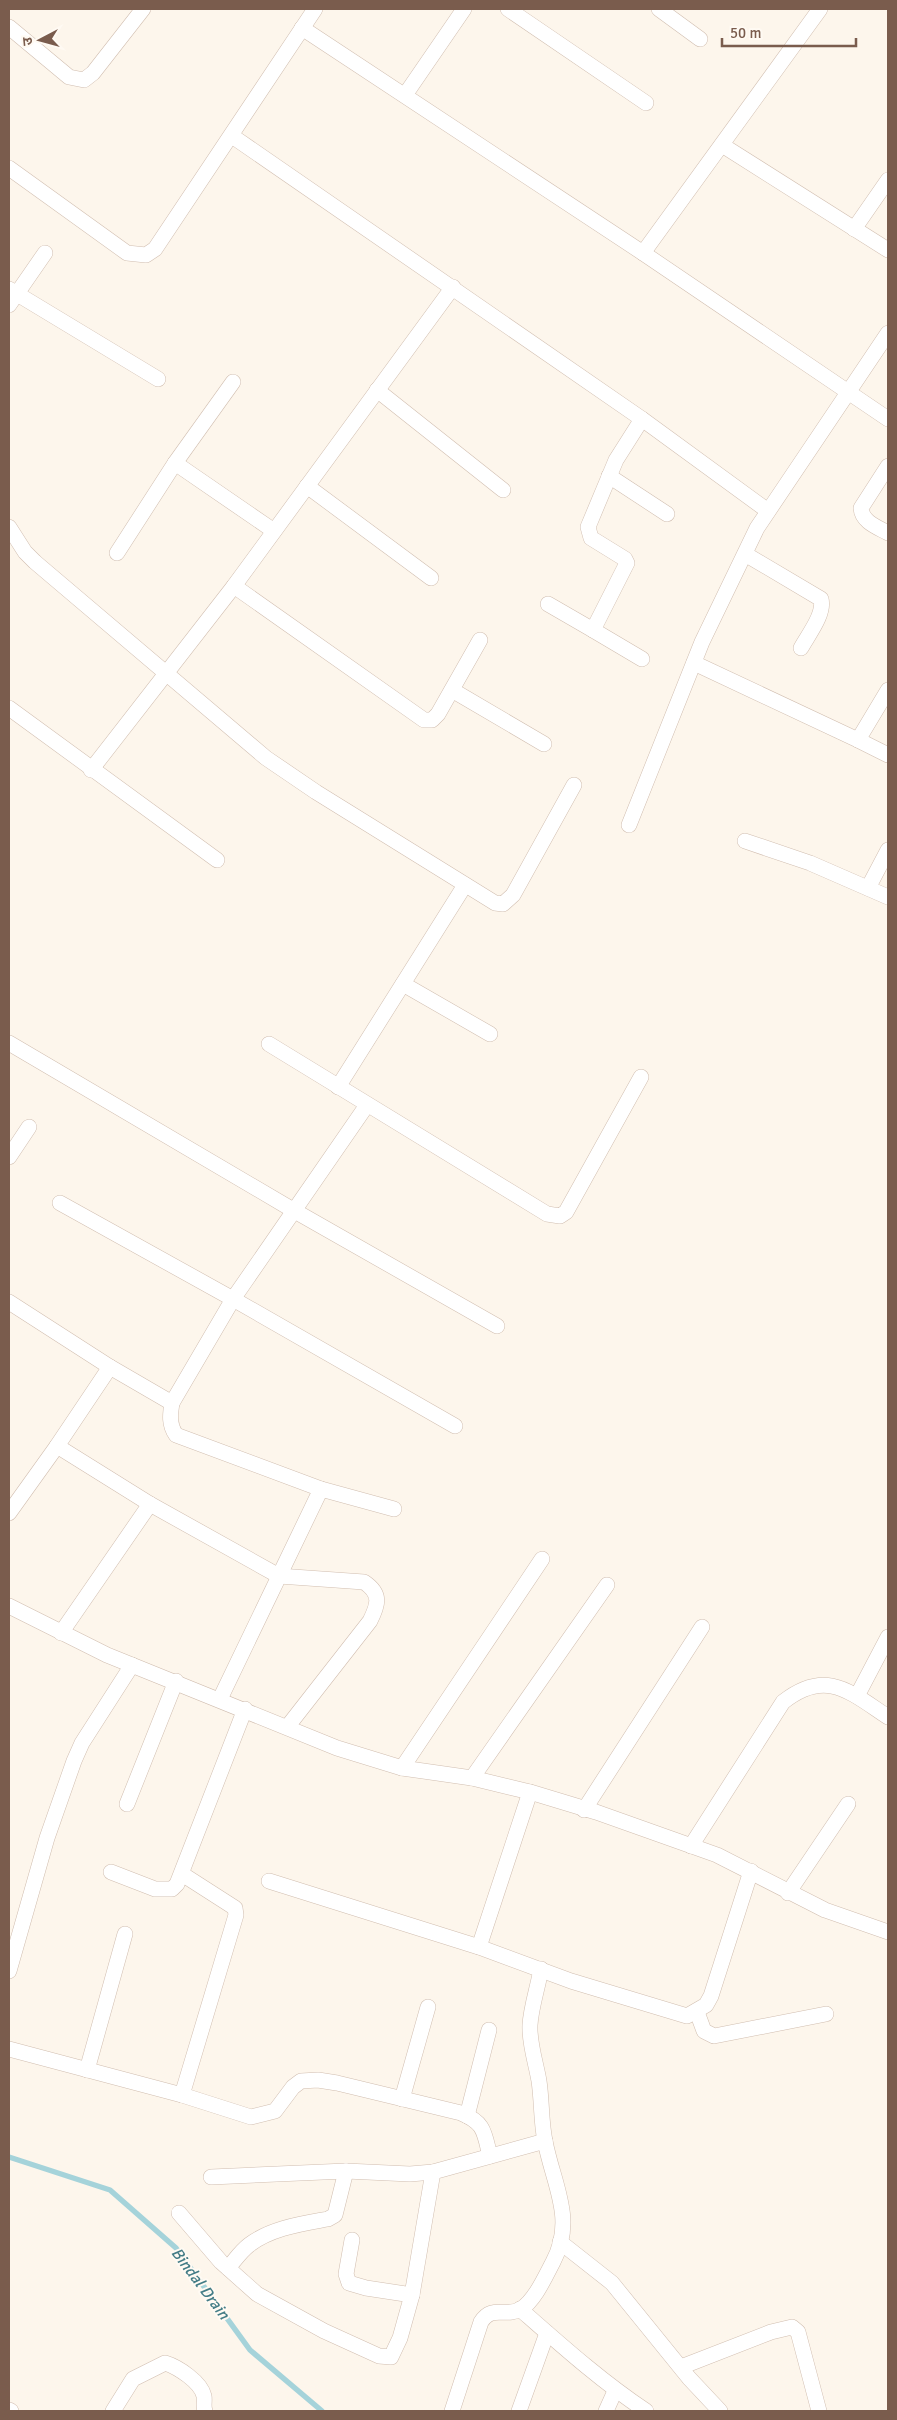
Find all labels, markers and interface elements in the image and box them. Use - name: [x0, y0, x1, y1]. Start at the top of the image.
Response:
- north arrow: [15, 15, 65, 65]
- scale bar: [722, 15, 856, 47]
- text: 50 m: [730, 24, 761, 42]
- text: उ: [19, 36, 36, 46]
- water label: Bindal Drain: [167, 2244, 234, 2325]

